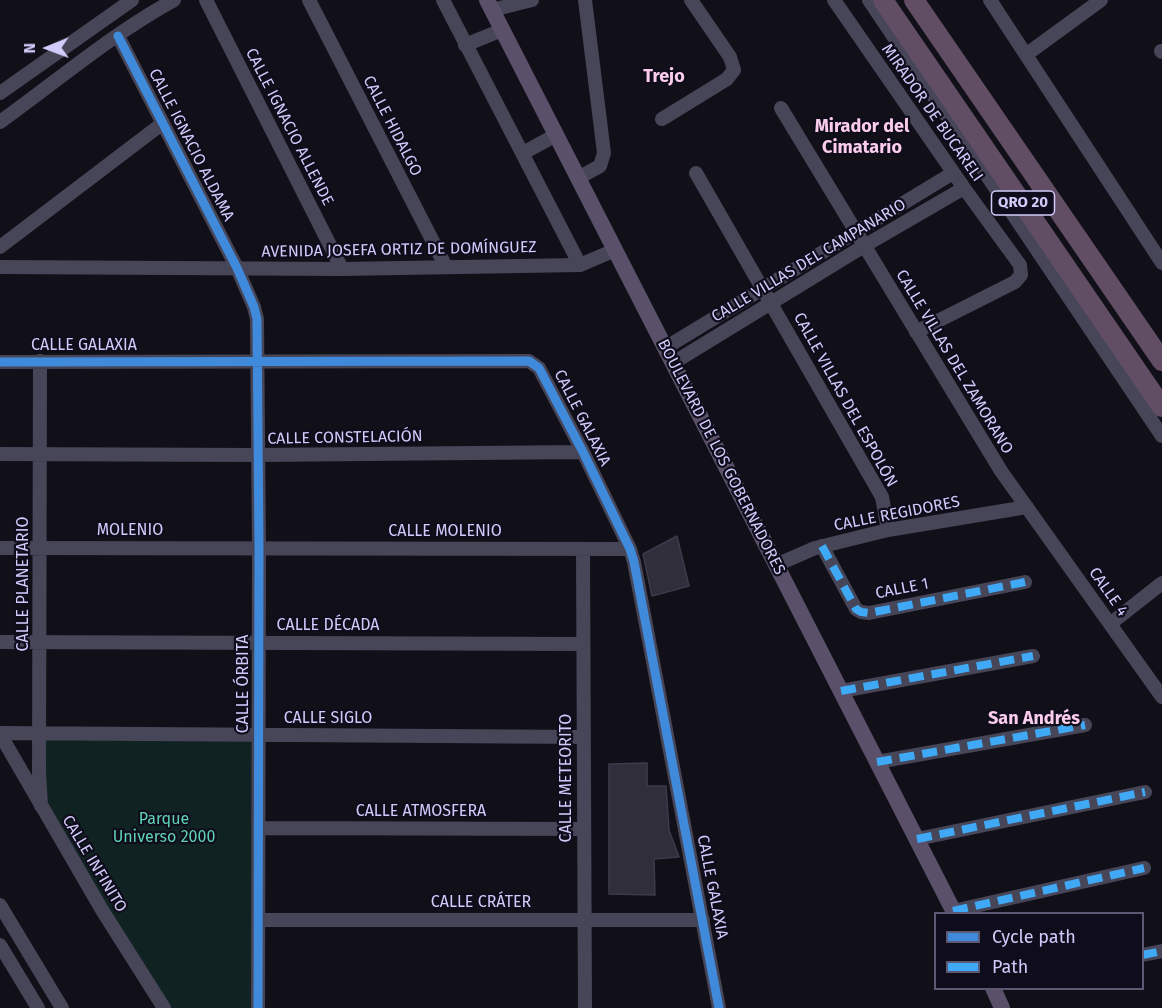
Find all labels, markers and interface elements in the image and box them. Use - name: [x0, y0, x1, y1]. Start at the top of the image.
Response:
- north arrow: [18, 18, 78, 78]
- street label: MIRADOR DE BUCARELI: [877, 40, 987, 186]
- text: N: [20, 43, 39, 54]
- street label: CALLE IGNACIO ALLENDE: [241, 45, 337, 209]
- street label: CALLE IGNACIO ALDAMA: [144, 65, 238, 225]
- district label: Trejo: [643, 66, 685, 88]
- street label: CALLE HIDALGO: [358, 73, 426, 179]
- district label: Mirador del Cimatario: [815, 116, 909, 158]
- road number: QRO 20: [992, 191, 1054, 215]
- street label: CALLE VILLAS DEL CAMPANARIO: [708, 195, 910, 327]
- street label: AVENIDA JOSEFA ORTIZ DE DOMÍNGUEZ: [261, 238, 537, 262]
- street label: CALLE VILLAS DEL ZAMORANO: [891, 266, 1017, 458]
- street label: CALLE VILLAS DEL ESPOLÓN: [789, 309, 901, 491]
- street label: CALLE GALAXIA: [31, 336, 137, 356]
- street label: BOULEVARD DE LOS GOBERNADORES: [653, 336, 789, 578]
- street label: CALLE GALAXIA: [549, 367, 615, 469]
- street label: CALLE CONSTELACIÓN: [267, 427, 423, 449]
- street label: CALLE REGIDORES: [832, 492, 962, 536]
- street label: CALLE PLANETARIO: [14, 517, 34, 651]
- street label: MOLENIO: [97, 521, 163, 541]
- street label: CALLE MOLENIO: [388, 522, 502, 542]
- street label: CALLE 4: [1084, 564, 1132, 620]
- street label: CALLE 1: [874, 574, 930, 604]
- street label: CALLE DÉCADA: [277, 616, 379, 636]
- street label: CALLE ÓRBITA: [234, 635, 254, 733]
- district label: San Andrés: [988, 708, 1080, 730]
- street label: CALLE SIGLO: [284, 709, 372, 729]
- street label: CALLE METEORITO: [557, 714, 577, 842]
- street label: CALLE ATMOSFERA: [356, 802, 486, 822]
- park label: Parque Universo 2000: [113, 810, 215, 848]
- street label: CALLE INFINITO: [58, 812, 130, 916]
- street label: CALLE GALAXIA: [692, 833, 732, 941]
- street label: CALLE CRÁTER: [431, 893, 531, 913]
- legend: [934, 912, 1144, 990]
- text: Cycle path: [992, 926, 1076, 948]
- text: Path: [992, 956, 1028, 978]

